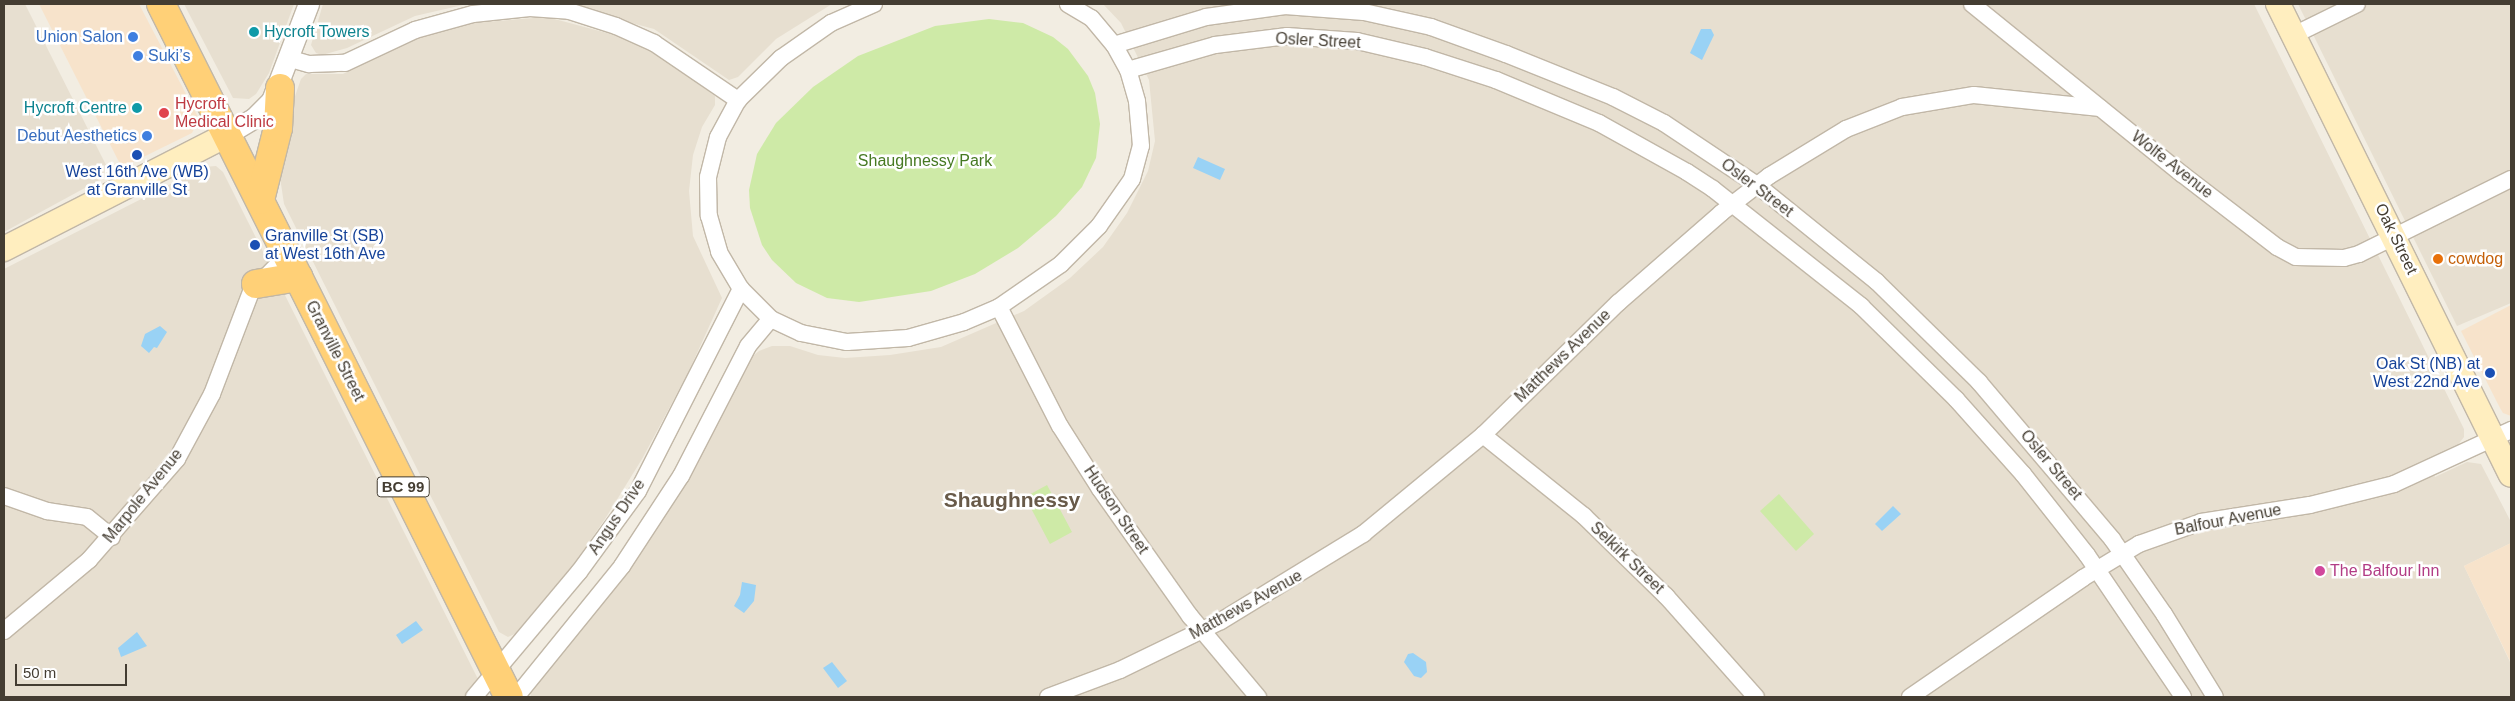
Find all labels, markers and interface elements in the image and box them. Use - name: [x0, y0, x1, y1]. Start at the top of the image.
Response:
- place label: Hycroft Towers: [264, 22, 370, 42]
- marker: Hycroft Towers: [248, 26, 260, 38]
- place label: Union Salon: [36, 27, 123, 47]
- street label: Osler Street: [1275, 29, 1361, 53]
- marker: Union Salon: [127, 31, 139, 43]
- place label: Suki’s: [148, 46, 190, 66]
- marker: Suki’s: [132, 50, 144, 62]
- place label: Hycroft Medical Clinic: [175, 94, 274, 132]
- place label: Hycroft Centre: [24, 98, 127, 118]
- marker: Hycroft Centre: [131, 102, 143, 114]
- marker: Hycroft Medical Clinic: [157, 106, 171, 120]
- place label: Debut Aesthetics: [16, 126, 137, 146]
- street label: Wolfe Avenue: [2127, 127, 2217, 203]
- marker: Debut Aesthetics: [141, 130, 153, 142]
- marker: West 16th Ave (WB) at Granville St: [131, 149, 143, 161]
- park label: Shaughnessy Park: [858, 151, 992, 171]
- street label: Osler Street: [1717, 155, 1797, 221]
- place label: West 16th Ave (WB) at Granville St: [65, 162, 209, 200]
- street label: Oak Street: [2371, 200, 2421, 278]
- place label: Granville St (SB) at West 16th Ave: [265, 226, 386, 264]
- marker: Granville St (SB) at West 16th Ave: [249, 239, 261, 251]
- place label: cowdog: [2448, 249, 2503, 269]
- marker: cowdog: [2432, 253, 2444, 265]
- street label: Granville Street: [301, 298, 369, 404]
- street label: Matthews Avenue: [1511, 305, 1615, 407]
- place label: Oak St (NB) at West 22nd Ave: [2372, 354, 2480, 392]
- marker: Oak St (NB) at West 22nd Ave: [2484, 367, 2496, 379]
- street label: Osler Street: [2016, 426, 2086, 504]
- street label: Marpole Avenue: [99, 445, 187, 547]
- street label: Hudson Street: [1079, 462, 1153, 558]
- road number: BC 99: [376, 474, 430, 500]
- street label: Angus Drive: [585, 476, 649, 558]
- district label: Shaughnessy: [944, 487, 1080, 513]
- street label: Balfour Avenue: [2173, 500, 2283, 540]
- street label: Selkirk Street: [1586, 518, 1668, 598]
- place label: The Balfour Inn: [2330, 561, 2439, 581]
- marker: The Balfour Inn: [2314, 565, 2326, 577]
- street label: Matthews Avenue: [1186, 566, 1306, 644]
- scale bar: [18, 654, 130, 686]
- text: 50 m: [23, 664, 56, 681]

